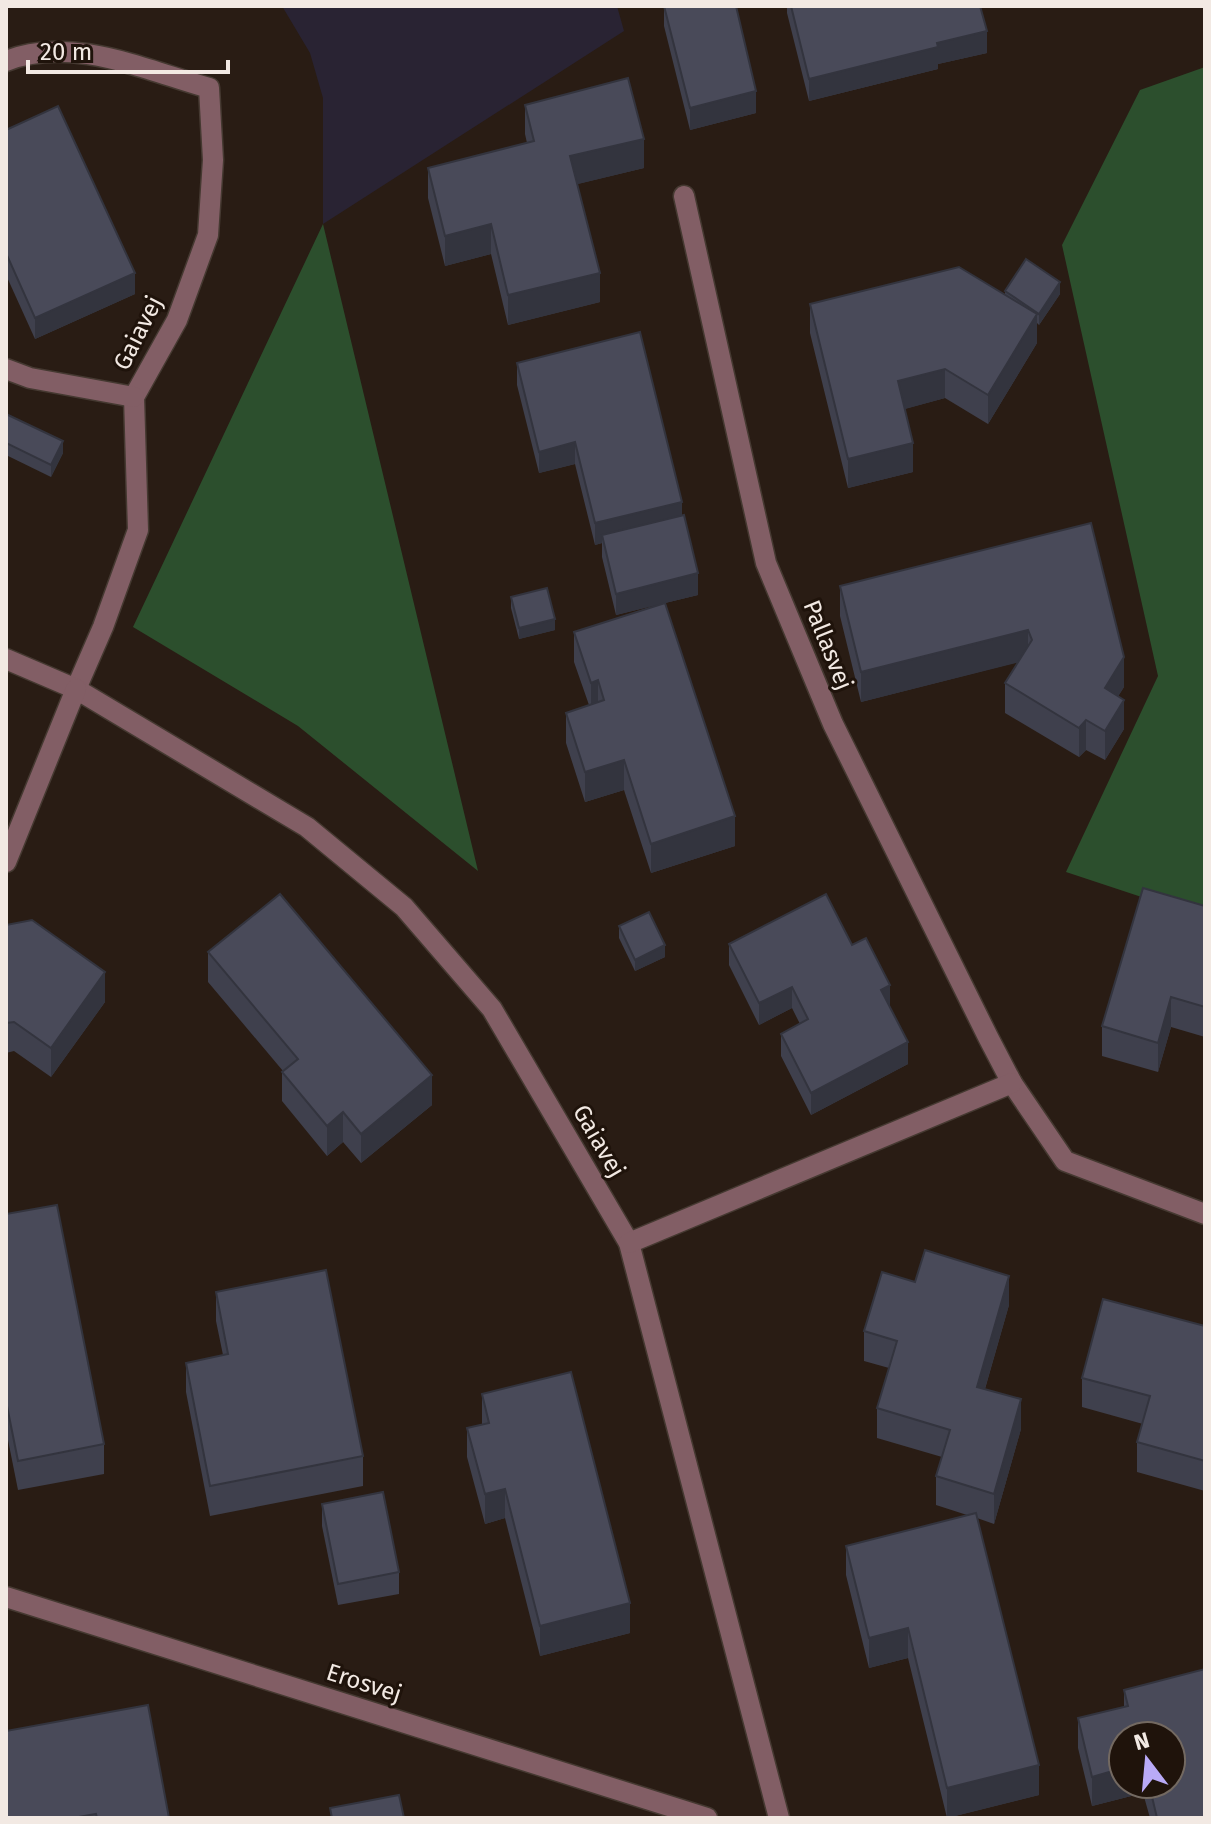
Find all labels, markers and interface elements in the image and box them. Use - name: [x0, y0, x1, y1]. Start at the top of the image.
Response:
- scale bar: [28, 24, 228, 74]
- text: 20 m: [40, 38, 92, 66]
- street label: Gaiavej: [108, 291, 168, 375]
- street label: Pallasvej: [797, 596, 859, 694]
- street label: Gaiavej: [567, 1100, 631, 1182]
- street label: Erosvej: [323, 1658, 405, 1708]
- north arrow: [1107, 1720, 1187, 1800]
- text: N: [1131, 1726, 1152, 1756]

